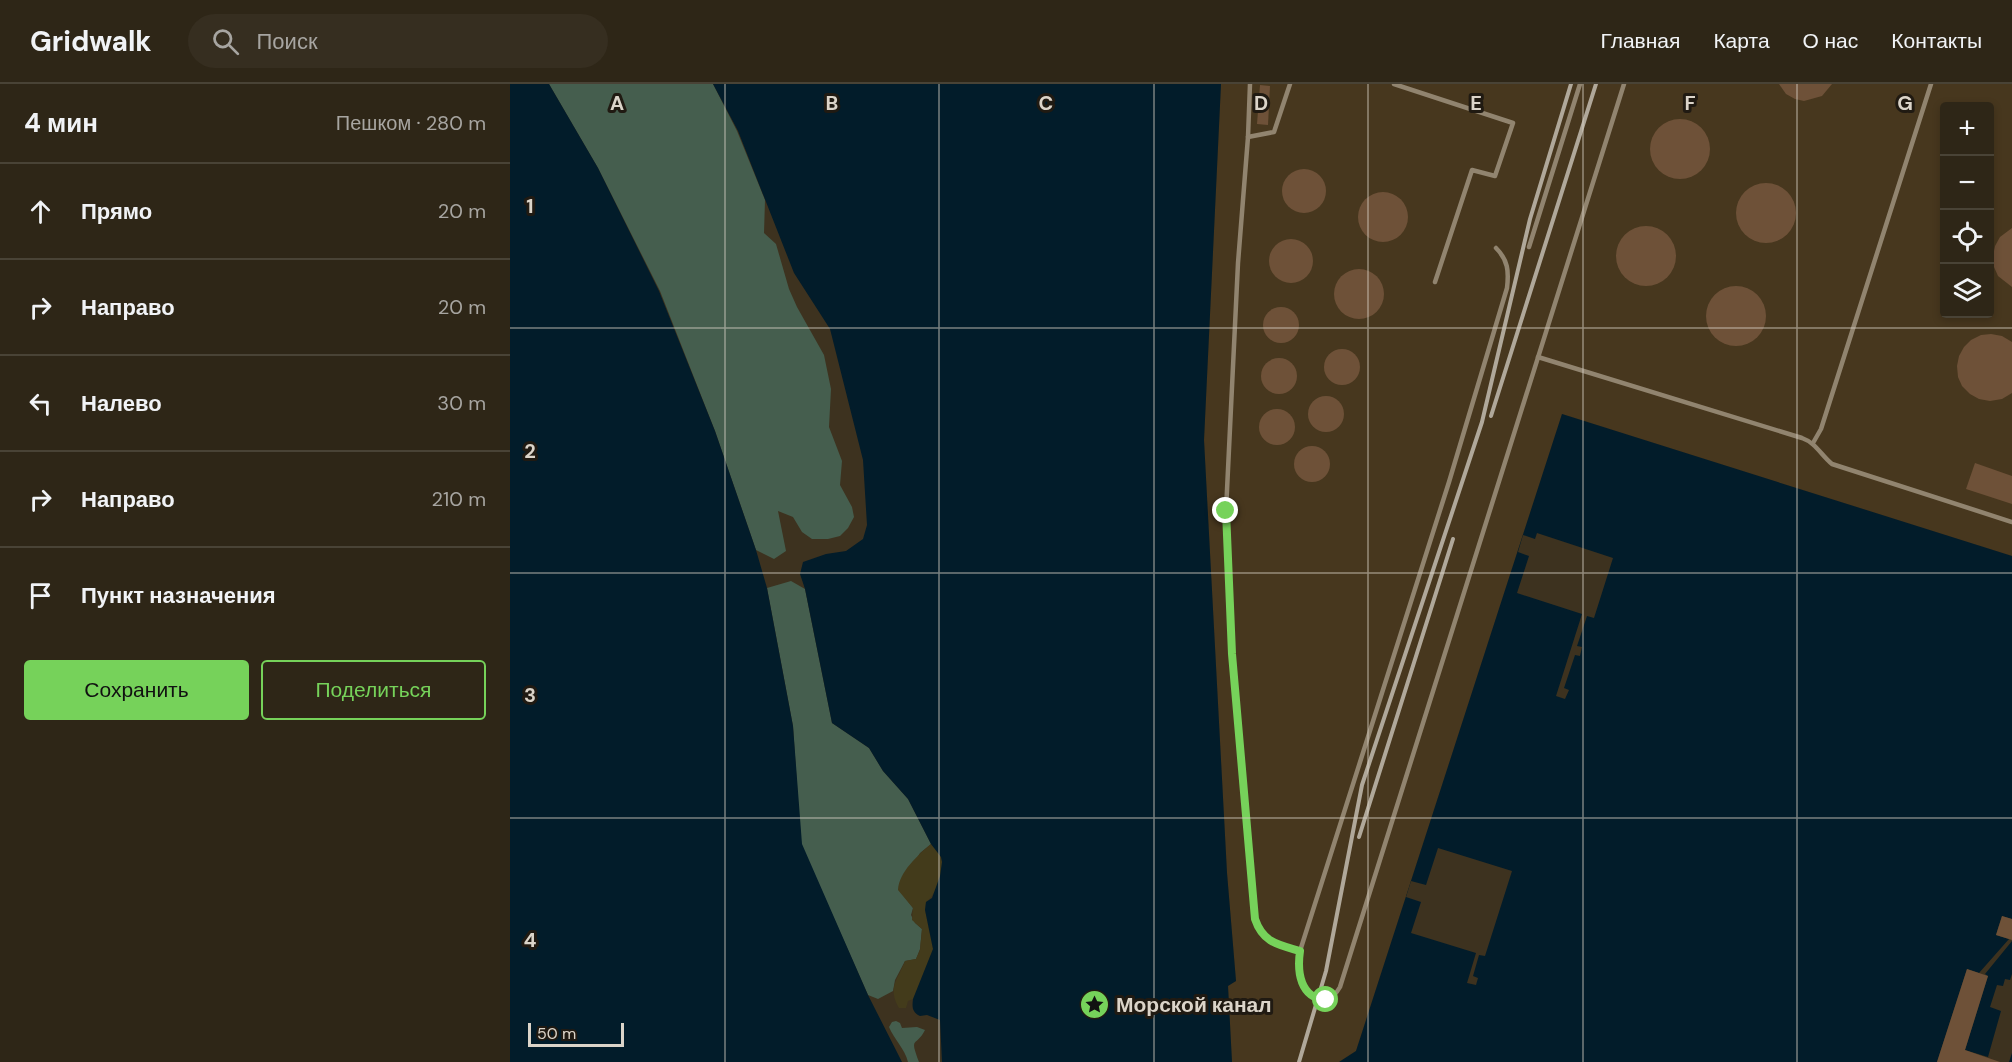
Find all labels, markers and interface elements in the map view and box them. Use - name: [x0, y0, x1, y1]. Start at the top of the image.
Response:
- search box: [188, 14, 608, 68]
- text: Gridwalk: [30, 23, 152, 60]
- icon: search: [209, 25, 242, 58]
- text: Поиск: [257, 27, 318, 56]
- text: Главная: [1600, 27, 1680, 55]
- text: Карта: [1713, 27, 1770, 55]
- text: О нас: [1803, 27, 1858, 55]
- text: Контакты: [1891, 27, 1982, 55]
- text: A: [610, 90, 624, 116]
- text: B: [826, 90, 838, 116]
- text: C: [1039, 90, 1053, 116]
- text: D: [1254, 90, 1268, 116]
- text: E: [1470, 90, 1482, 116]
- text: F: [1684, 90, 1696, 116]
- text: G: [1897, 90, 1913, 116]
- map controls: [1940, 102, 1994, 318]
- button: +: [1940, 102, 1994, 156]
- text: 4 мин: [24, 106, 98, 140]
- text: Пешком · 280 m: [336, 110, 486, 136]
- button: −: [1940, 156, 1994, 210]
- text: 1: [526, 193, 534, 219]
- icon: ahead: [24, 195, 57, 228]
- text: Прямо: [81, 197, 152, 226]
- text: 20 m: [438, 198, 486, 224]
- button: locate: [1940, 210, 1994, 264]
- button: layers: [1940, 264, 1994, 318]
- icon: right: [24, 291, 57, 324]
- text: Направо: [81, 293, 175, 322]
- text: 20 m: [438, 294, 486, 320]
- icon: left: [24, 387, 57, 420]
- text: Налево: [81, 389, 162, 418]
- text: 30 m: [437, 390, 486, 416]
- text: 2: [524, 438, 536, 464]
- icon: right: [24, 483, 57, 516]
- text: Направо: [81, 485, 175, 514]
- text: 210 m: [431, 486, 486, 512]
- route end: [1212, 497, 1238, 523]
- icon: arrive: [24, 579, 57, 612]
- text: Пункт назначения: [81, 581, 276, 610]
- button: Сохранить: [24, 660, 249, 720]
- button: Поделиться: [261, 660, 486, 720]
- text: 3: [524, 682, 536, 708]
- text: 4: [524, 927, 537, 953]
- route start: [1312, 986, 1338, 1012]
- place icon: Морской канал: [1079, 989, 1111, 1021]
- place label: Морской канал: [1116, 991, 1272, 1019]
- scale bar: [528, 1020, 624, 1048]
- text: 50 m: [537, 1023, 576, 1044]

